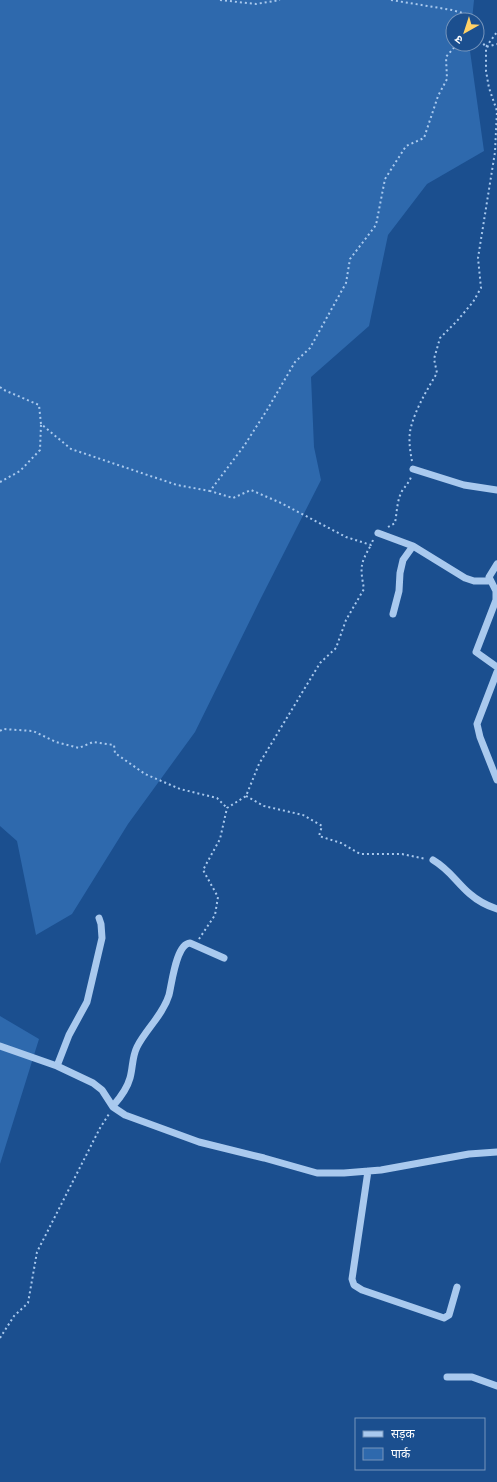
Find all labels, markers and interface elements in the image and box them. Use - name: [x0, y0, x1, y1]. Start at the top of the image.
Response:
- north arrow: [445, 12, 485, 52]
- text: उ: [452, 32, 466, 46]
- legend: [355, 1418, 485, 1470]
- text: सड़क: [391, 1427, 416, 1441]
- text: पार्क: [391, 1447, 411, 1461]

